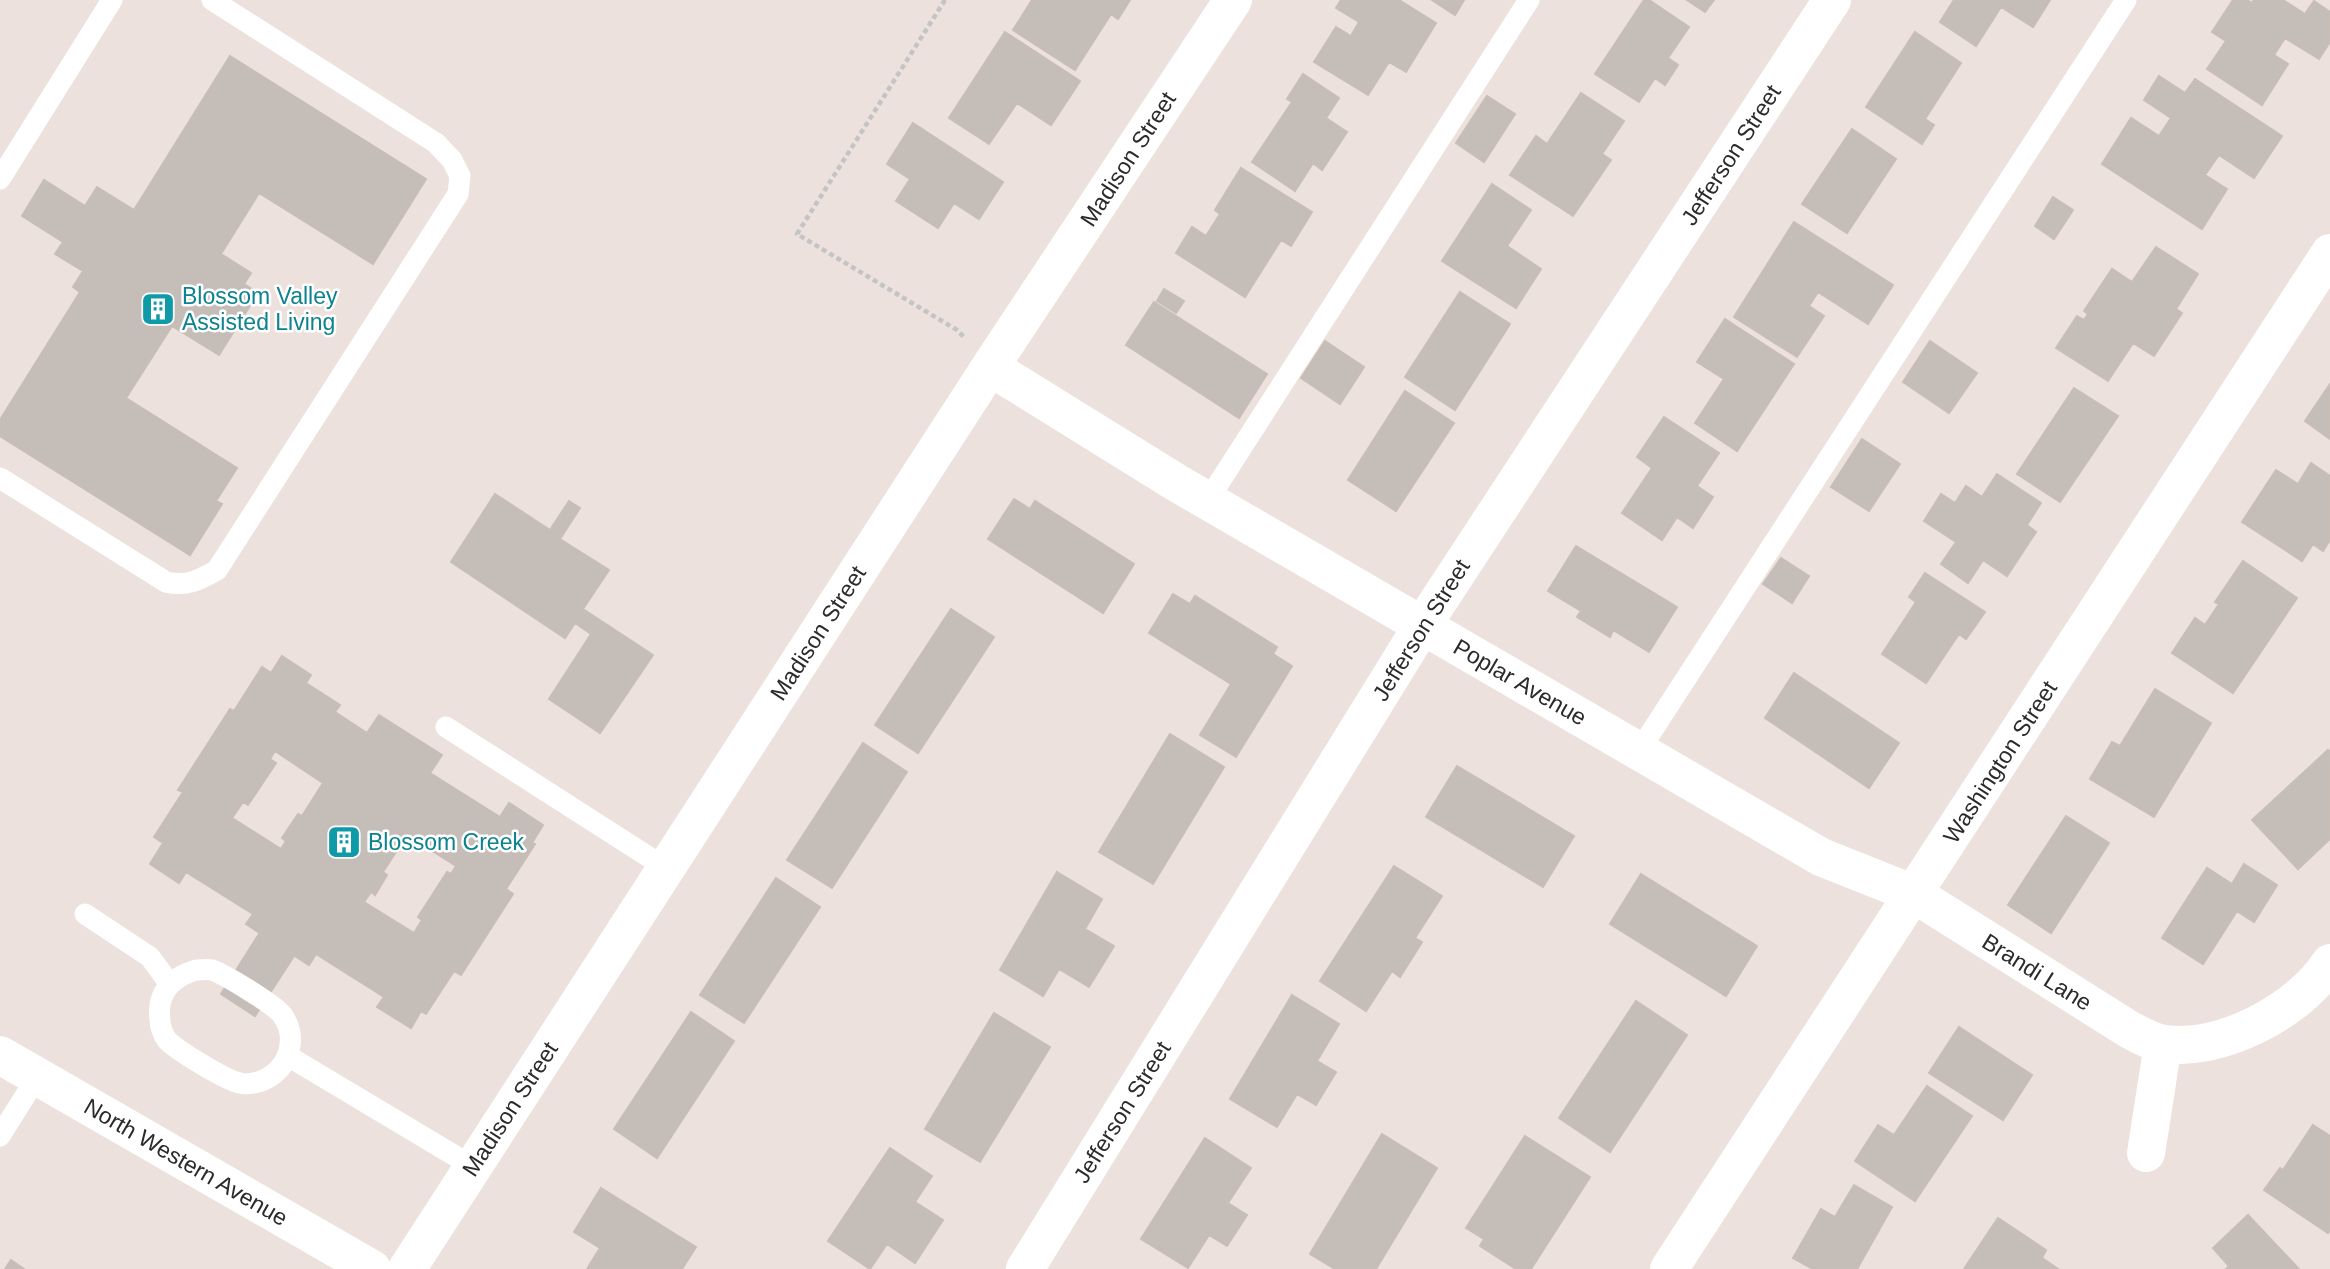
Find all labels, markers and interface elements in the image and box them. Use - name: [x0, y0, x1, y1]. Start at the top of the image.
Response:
- street label: Jefferson Street: [1676, 80, 1786, 230]
- street label: Madison Street: [1075, 87, 1181, 231]
- place label: Blossom Valley Assisted Living: [182, 283, 338, 335]
- building icon: Blossom Valley Assisted Living: [139, 290, 177, 328]
- street label: Jefferson Street: [1367, 554, 1475, 706]
- street label: Madison Street: [765, 561, 871, 705]
- street label: Poplar Avenue: [1449, 633, 1591, 731]
- street label: Washington Street: [1938, 675, 2063, 848]
- building icon: Blossom Creek: [325, 823, 363, 861]
- place label: Blossom Creek: [368, 829, 524, 855]
- street label: Brandi Lane: [1978, 928, 2096, 1016]
- street label: Jefferson Street: [1068, 1036, 1176, 1188]
- street label: Madison Street: [457, 1037, 563, 1181]
- street label: North Western Avenue: [80, 1093, 292, 1231]

